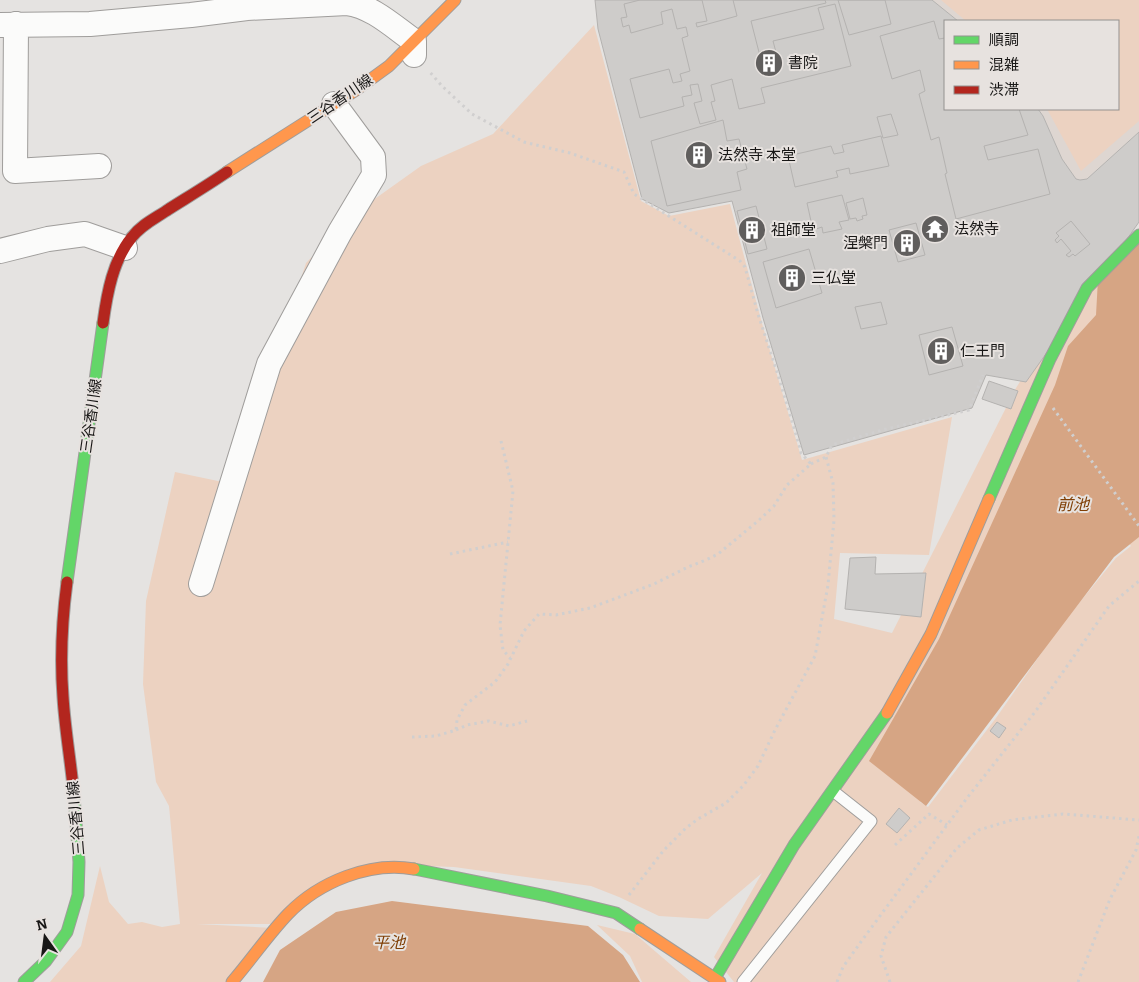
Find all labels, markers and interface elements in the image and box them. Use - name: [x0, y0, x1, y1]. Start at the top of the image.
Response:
- legend: [944, 20, 1119, 110]
- text: 順調: [989, 31, 1019, 49]
- building icon: 書院: [754, 48, 784, 78]
- place label: 書院: [788, 54, 818, 72]
- text: 混雑: [989, 56, 1019, 74]
- street label: 三谷香川線: [304, 71, 376, 127]
- text: 渋滞: [989, 81, 1019, 99]
- building icon: 法然寺 本堂: [684, 140, 714, 170]
- place label: 法然寺 本堂: [718, 146, 796, 164]
- temple icon: 法然寺: [920, 214, 950, 244]
- building icon: 祖師堂: [737, 215, 767, 245]
- place label: 法然寺: [954, 220, 999, 238]
- place label: 祖師堂: [771, 221, 816, 239]
- building icon: 涅槃門: [892, 228, 922, 258]
- place label: 涅槃門: [843, 234, 888, 252]
- building icon: 三仏堂: [777, 263, 807, 293]
- place label: 三仏堂: [811, 269, 856, 287]
- building icon: 仁王門: [926, 336, 956, 366]
- place label: 仁王門: [960, 342, 1005, 360]
- street label: 三谷香川線: [77, 378, 105, 454]
- water label: 前池: [1057, 495, 1091, 514]
- street label: 三谷香川線: [64, 780, 88, 856]
- north arrow: [20, 912, 70, 962]
- text: N: [35, 915, 49, 934]
- water label: 平池: [373, 933, 407, 952]

